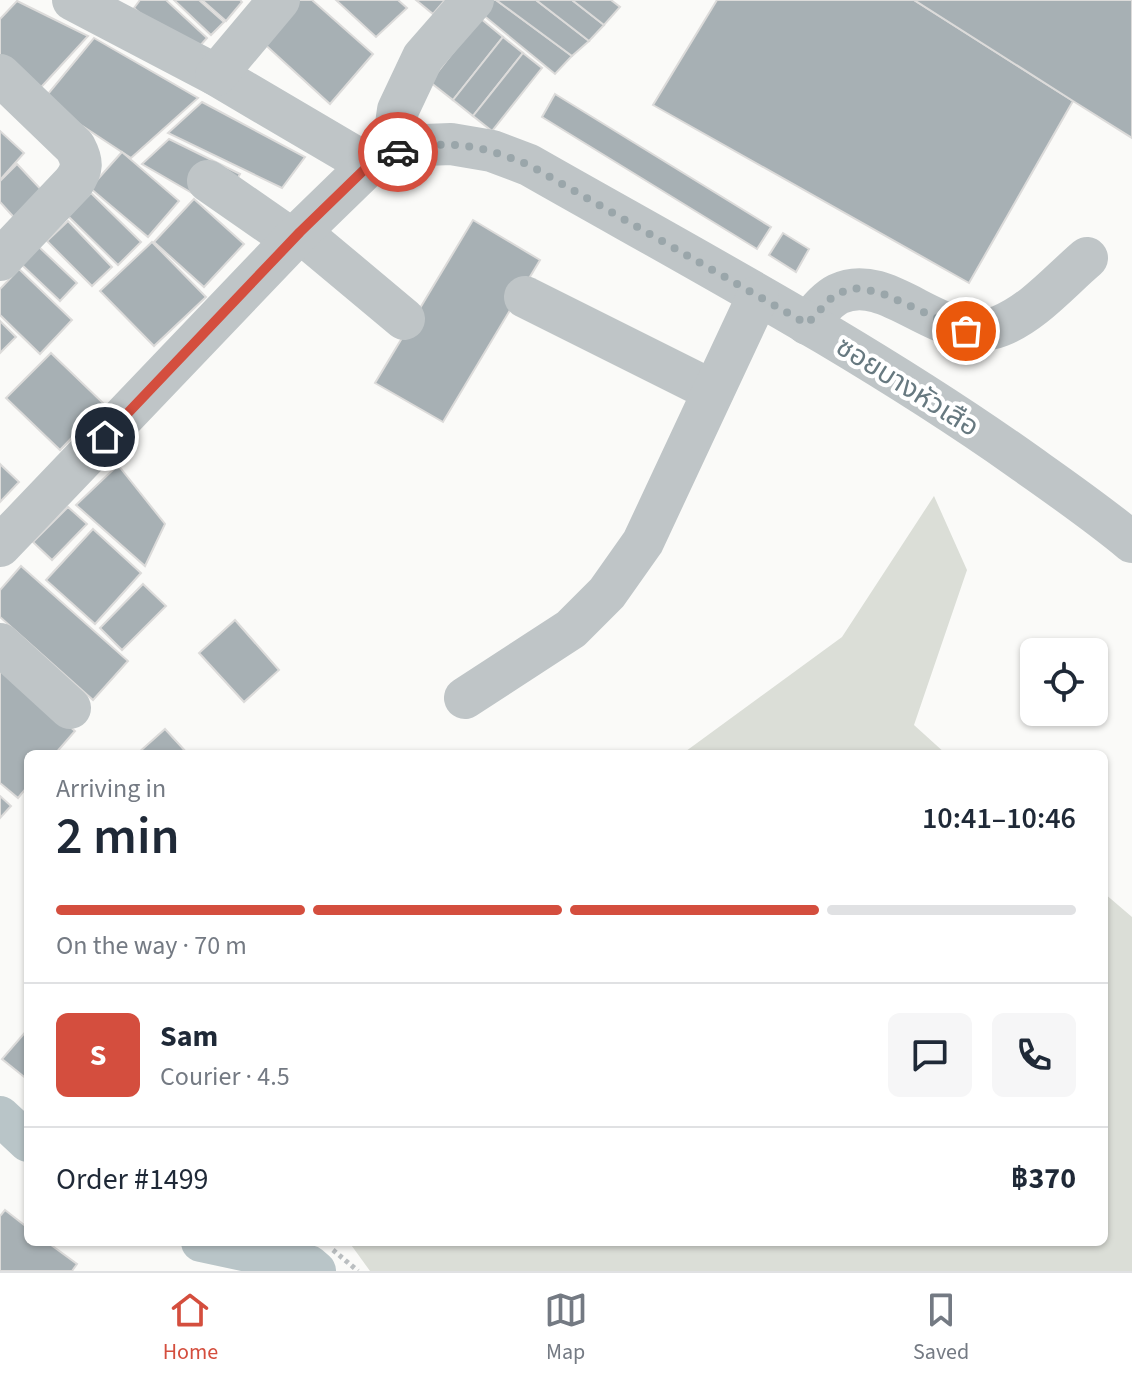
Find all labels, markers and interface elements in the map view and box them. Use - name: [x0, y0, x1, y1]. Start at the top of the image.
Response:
- courier: [358, 112, 438, 192]
- icon: car: [376, 130, 420, 174]
- pin: [932, 297, 1000, 365]
- icon: bag: [944, 309, 988, 353]
- street label: ซอยบางหัวเสือ: [828, 327, 987, 447]
- pin: [71, 403, 139, 471]
- icon: home: [83, 415, 127, 459]
- map controls: [1020, 638, 1108, 726]
- button: locate: [1020, 638, 1108, 726]
- text: Arriving in: [56, 770, 166, 807]
- text: 10:41–10:46: [922, 797, 1076, 840]
- text: 2 min: [56, 800, 180, 874]
- text: On the way · 70 m: [56, 927, 247, 964]
- button: chat: [888, 1013, 972, 1097]
- button: phone: [992, 1013, 1076, 1097]
- text: Sam: [160, 1015, 218, 1058]
- text: S: [90, 1034, 106, 1077]
- text: Courier · 4.5: [160, 1058, 290, 1095]
- text: ฿370: [1011, 1157, 1076, 1200]
- text: Order #1499: [56, 1158, 209, 1201]
- tab: Home: [163, 1288, 218, 1368]
- tab: Map: [544, 1288, 588, 1368]
- tab: Saved: [913, 1288, 969, 1368]

